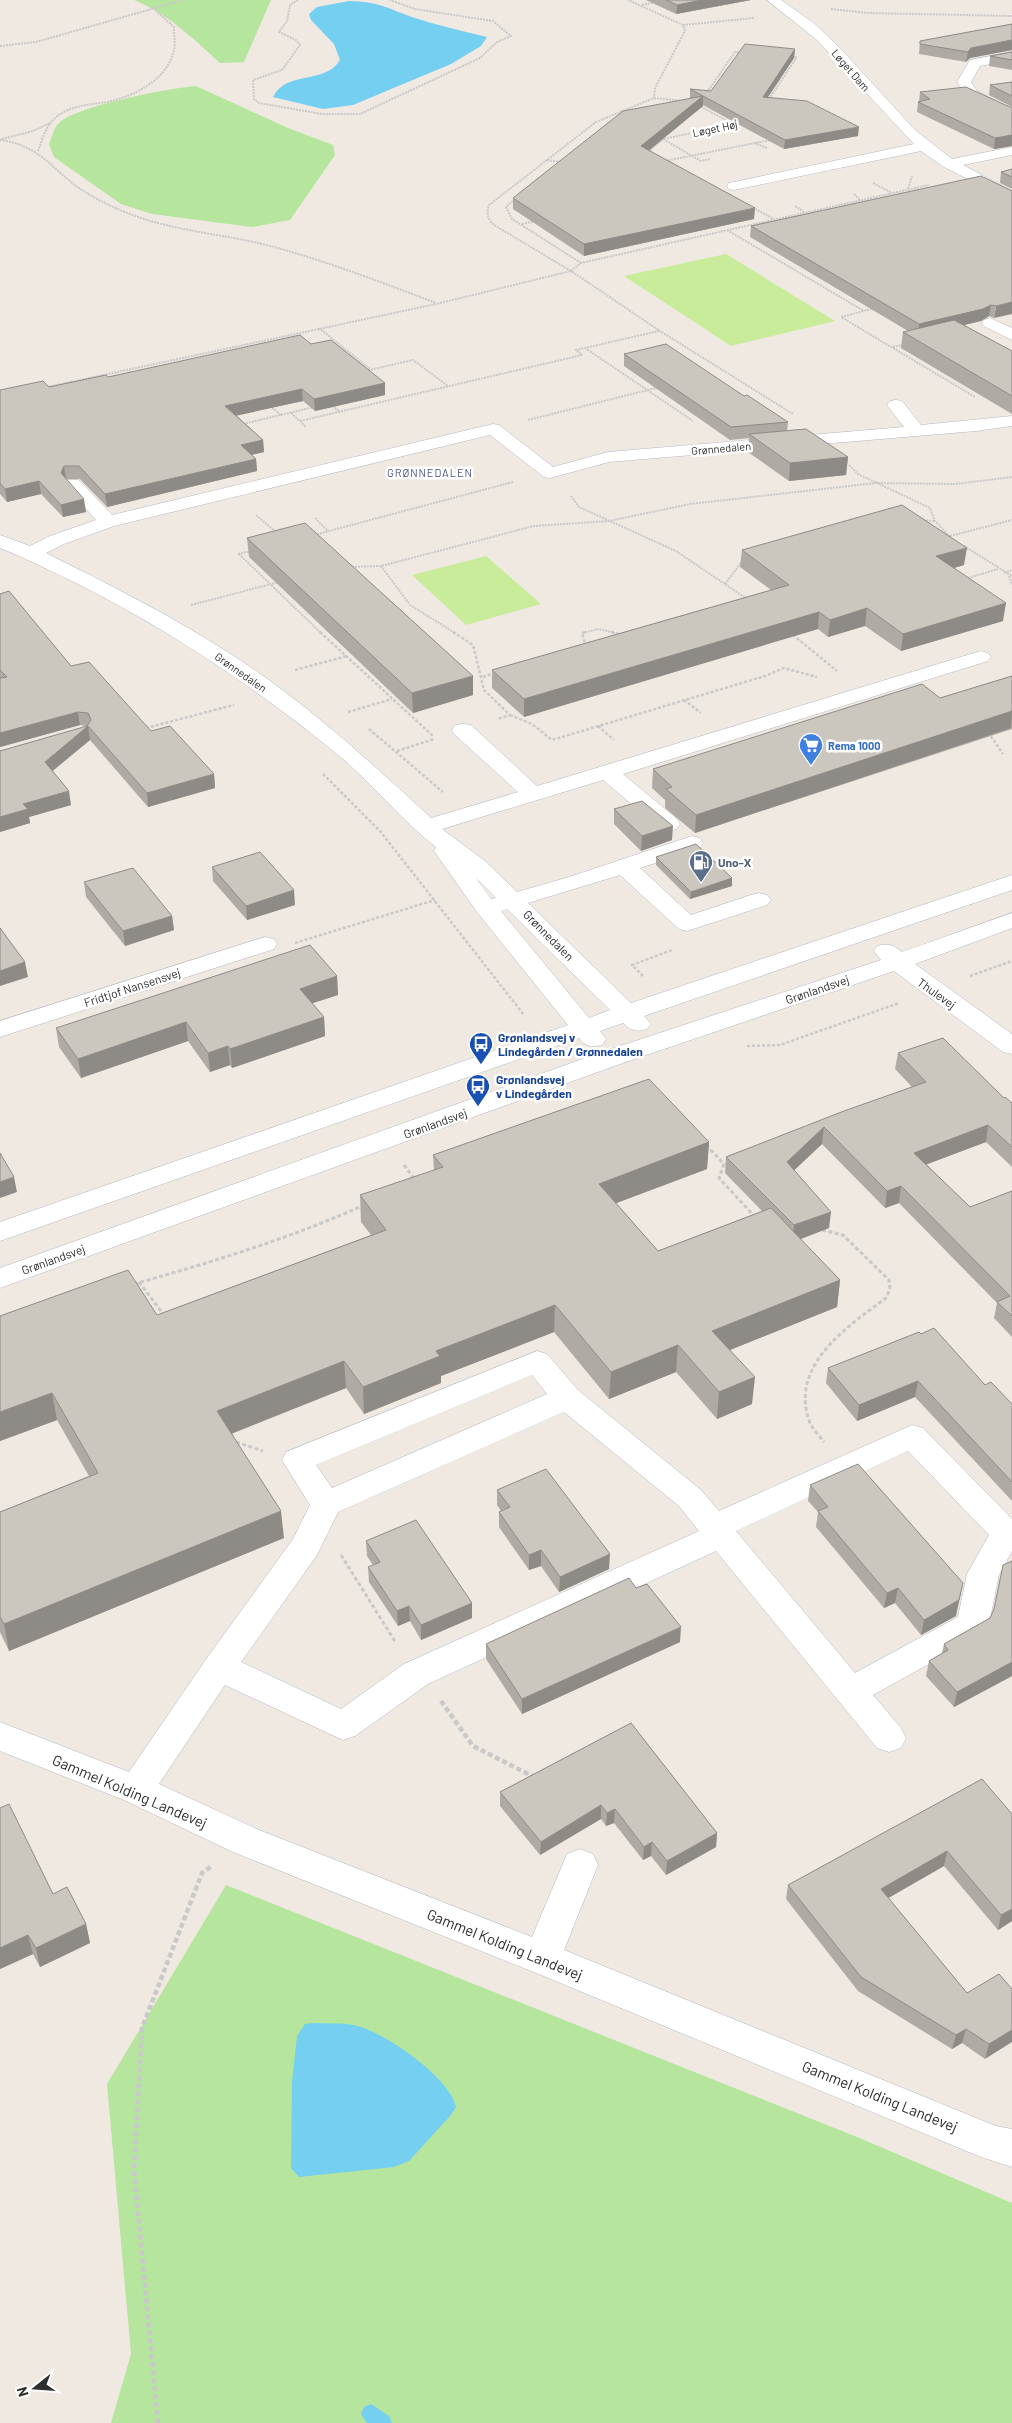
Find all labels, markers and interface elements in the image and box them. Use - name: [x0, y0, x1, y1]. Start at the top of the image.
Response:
- street label: Løget Dam: [829, 46, 873, 94]
- street label: Løget Høj: [691, 117, 739, 139]
- street label: Grønnedalen: [691, 439, 752, 457]
- district label: GRØNNEDALEN: [387, 466, 473, 479]
- street label: Grønnedalen: [213, 649, 269, 695]
- supermarket icon: Rema 1000: [798, 732, 824, 766]
- place label: Rema 1000: [828, 739, 881, 752]
- fuel station icon: Uno-X: [688, 849, 714, 883]
- place label: Uno-X: [718, 855, 752, 869]
- street label: Grønnedalen: [521, 907, 577, 963]
- street label: Fridtjof Nansensvej: [82, 965, 182, 1009]
- street label: Grønlandsvej: [783, 972, 851, 1006]
- street label: Thulevej: [915, 975, 959, 1011]
- place label: Grønlandsvej v Lindegården / Grønnedalen: [498, 1030, 643, 1058]
- bus stop icon: Grønlandsvej v Lindegården / Grønnedalen: [468, 1031, 494, 1065]
- place label: Grønlandsvej v Lindegården: [496, 1072, 572, 1100]
- bus stop icon: Grønlandsvej v Lindegården: [465, 1073, 491, 1107]
- street label: Grønlandsvej: [401, 1105, 469, 1141]
- street label: Grønlandsvej: [19, 1241, 87, 1277]
- street label: Gammel Kolding Landevej: [50, 1750, 210, 1832]
- street label: Gammel Kolding Landevej: [425, 1905, 585, 1983]
- street label: Gammel Kolding Landevej: [800, 2057, 960, 2135]
- north arrow: [10, 2363, 60, 2413]
- text: N: [13, 2385, 32, 2399]

